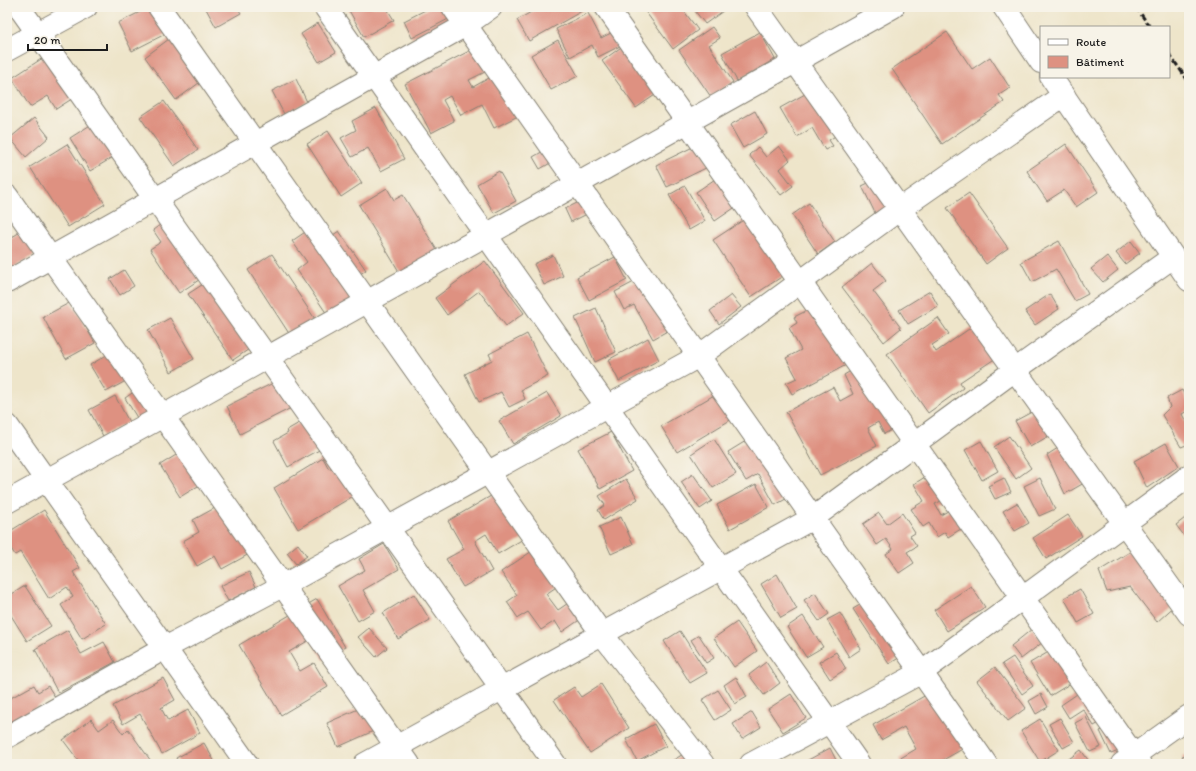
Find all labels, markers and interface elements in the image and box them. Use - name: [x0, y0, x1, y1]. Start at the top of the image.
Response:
- scale bar: [28, 26, 107, 52]
- legend: [1040, 26, 1170, 78]
- text: 20 m: [34, 33, 61, 47]
- text: Route: [1076, 35, 1106, 49]
- text: Bâtiment: [1076, 55, 1125, 69]

